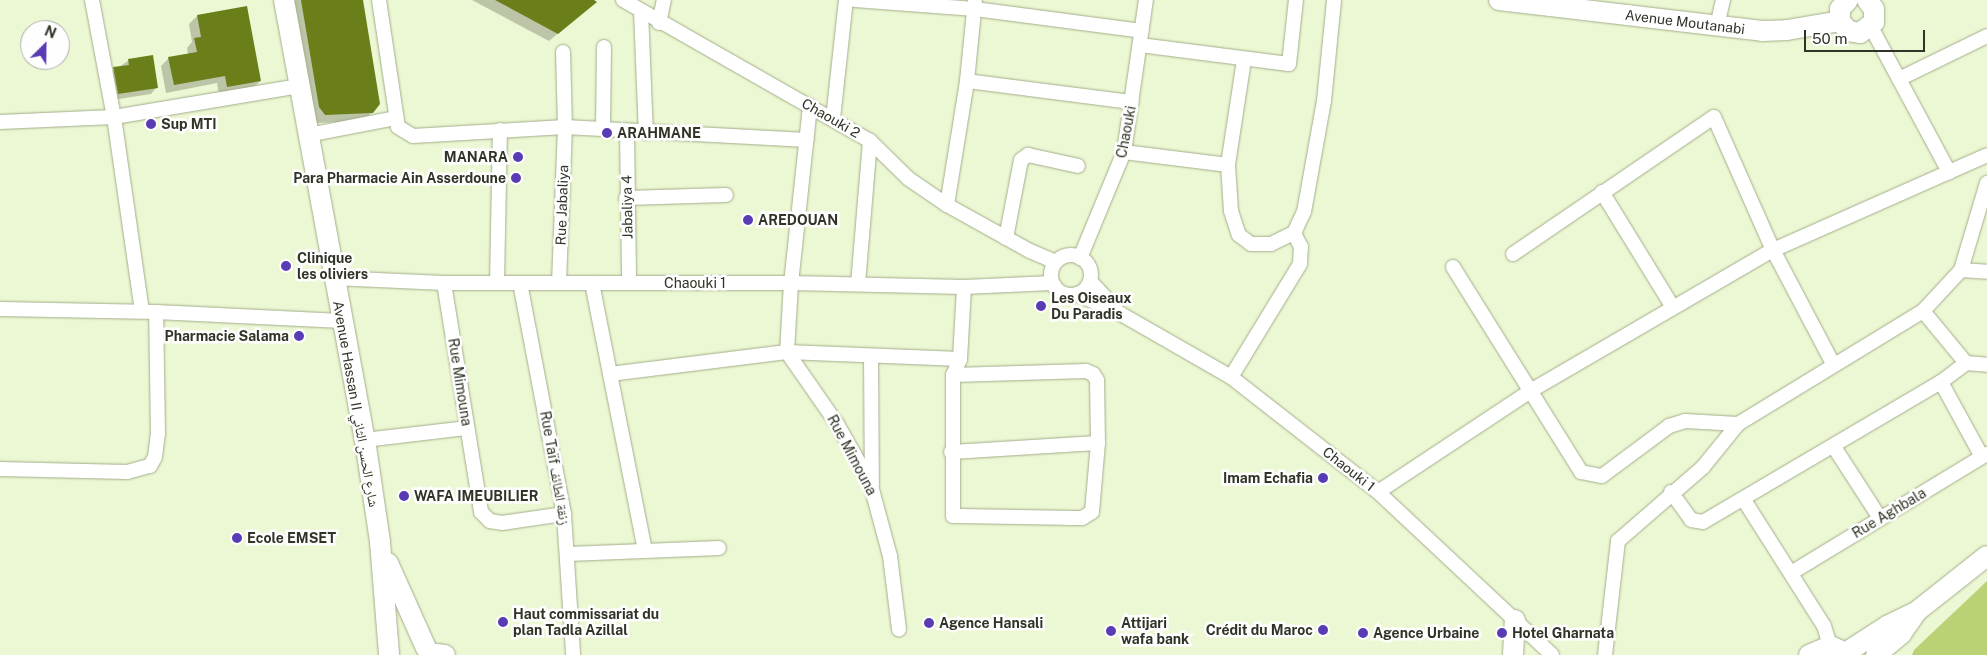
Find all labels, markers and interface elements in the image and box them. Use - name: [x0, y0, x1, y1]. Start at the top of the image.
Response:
- street label: Avenue Moutanabi: [1624, 6, 1746, 38]
- north arrow: [20, 20, 70, 70]
- scale bar: [1807, 20, 1928, 52]
- text: N: [42, 23, 59, 42]
- text: 50 m: [1812, 30, 1847, 47]
- street label: Chaouki 2: [799, 95, 863, 141]
- street label: Chaouki: [1113, 104, 1139, 160]
- place label: Sup MTI: [161, 116, 216, 132]
- marker: Sup MTI: [145, 118, 157, 130]
- place label: ARAHMANE: [617, 125, 701, 141]
- marker: ARAHMANE: [601, 127, 613, 139]
- place label: MANARA: [444, 149, 508, 165]
- marker: MANARA: [512, 151, 524, 163]
- street label: Rue Jabaliya: [552, 164, 572, 246]
- place label: Para Pharmacie Ain Asserdoune: [293, 170, 506, 186]
- marker: Para Pharmacie Ain Asserdoune: [510, 172, 522, 184]
- street label: Jabaliya 4: [618, 175, 636, 239]
- place label: AREDOUAN: [758, 212, 838, 228]
- marker: AREDOUAN: [742, 214, 754, 226]
- place label: Clinique les oliviers: [297, 250, 368, 282]
- marker: Clinique les oliviers: [279, 259, 293, 273]
- street label: Chaouki 1: [664, 275, 726, 291]
- place label: Les Oiseaux Du Paradis: [1051, 290, 1132, 322]
- street label: Avenue Hassan II شارع الحسن الثاني: [330, 299, 382, 509]
- marker: Les Oiseaux Du Paradis: [1035, 300, 1047, 312]
- place label: Pharmacie Salama: [165, 328, 289, 344]
- marker: Pharmacie Salama: [293, 330, 305, 342]
- street label: Rue Mimouna: [445, 337, 475, 427]
- street label: Rue Taïf زنقة الطائف: [537, 410, 573, 526]
- street label: Rue Mimouna: [824, 412, 880, 498]
- street label: Chaouki 1: [1319, 443, 1379, 495]
- place label: Imam Echafia: [1223, 470, 1313, 486]
- marker: Imam Echafia: [1317, 472, 1329, 484]
- street label: Rue Aghbala: [1849, 484, 1929, 542]
- place label: WAFA IMEUBILIER: [414, 488, 538, 504]
- marker: WAFA IMEUBILIER: [398, 490, 410, 502]
- place label: Ecole EMSET: [247, 530, 336, 546]
- marker: Ecole EMSET: [231, 532, 243, 544]
- place label: Haut commissariat du plan Tadla Azillal: [513, 606, 659, 638]
- place label: Agence Hansali: [939, 615, 1043, 631]
- place label: Attijari wafa bank: [1121, 615, 1189, 648]
- marker: Haut commissariat du plan Tadla Azillal: [497, 616, 509, 628]
- marker: Agence Hansali: [923, 617, 935, 629]
- place label: Crédit du Maroc: [1206, 622, 1313, 638]
- marker: Crédit du Maroc: [1317, 624, 1329, 636]
- marker: Attijari wafa bank: [1105, 625, 1117, 637]
- place label: Agence Urbaine: [1373, 625, 1479, 641]
- place label: Hotel Gharnata: [1512, 625, 1614, 641]
- marker: Agence Urbaine: [1357, 627, 1369, 639]
- marker: Hotel Gharnata: [1496, 627, 1508, 639]

